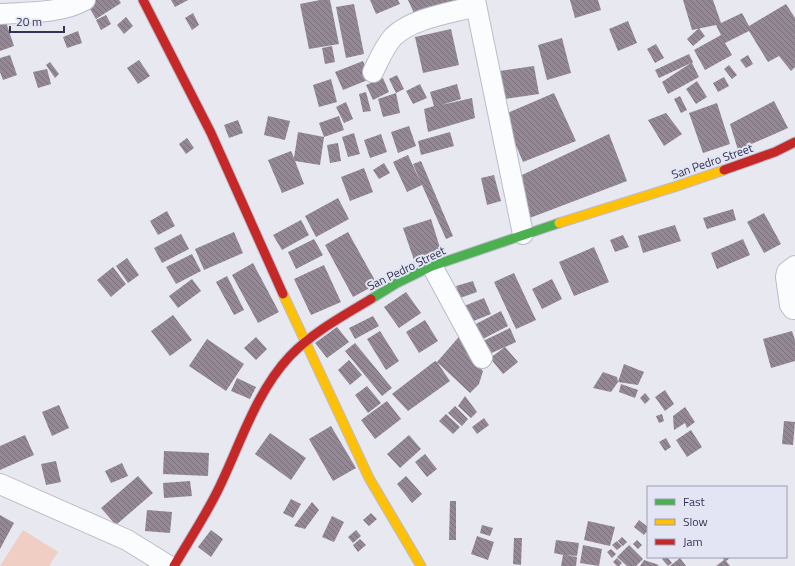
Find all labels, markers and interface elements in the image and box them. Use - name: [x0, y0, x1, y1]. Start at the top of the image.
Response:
- scale bar: [10, 8, 64, 34]
- text: 20 m: [16, 12, 42, 31]
- street label: San Pedro Street: [669, 138, 756, 184]
- street label: San Pedro Street: [364, 240, 449, 295]
- legend: [647, 486, 787, 558]
- text: Fast: [683, 492, 706, 511]
- text: Slow: [683, 512, 708, 531]
- text: Jam: [683, 532, 703, 551]

